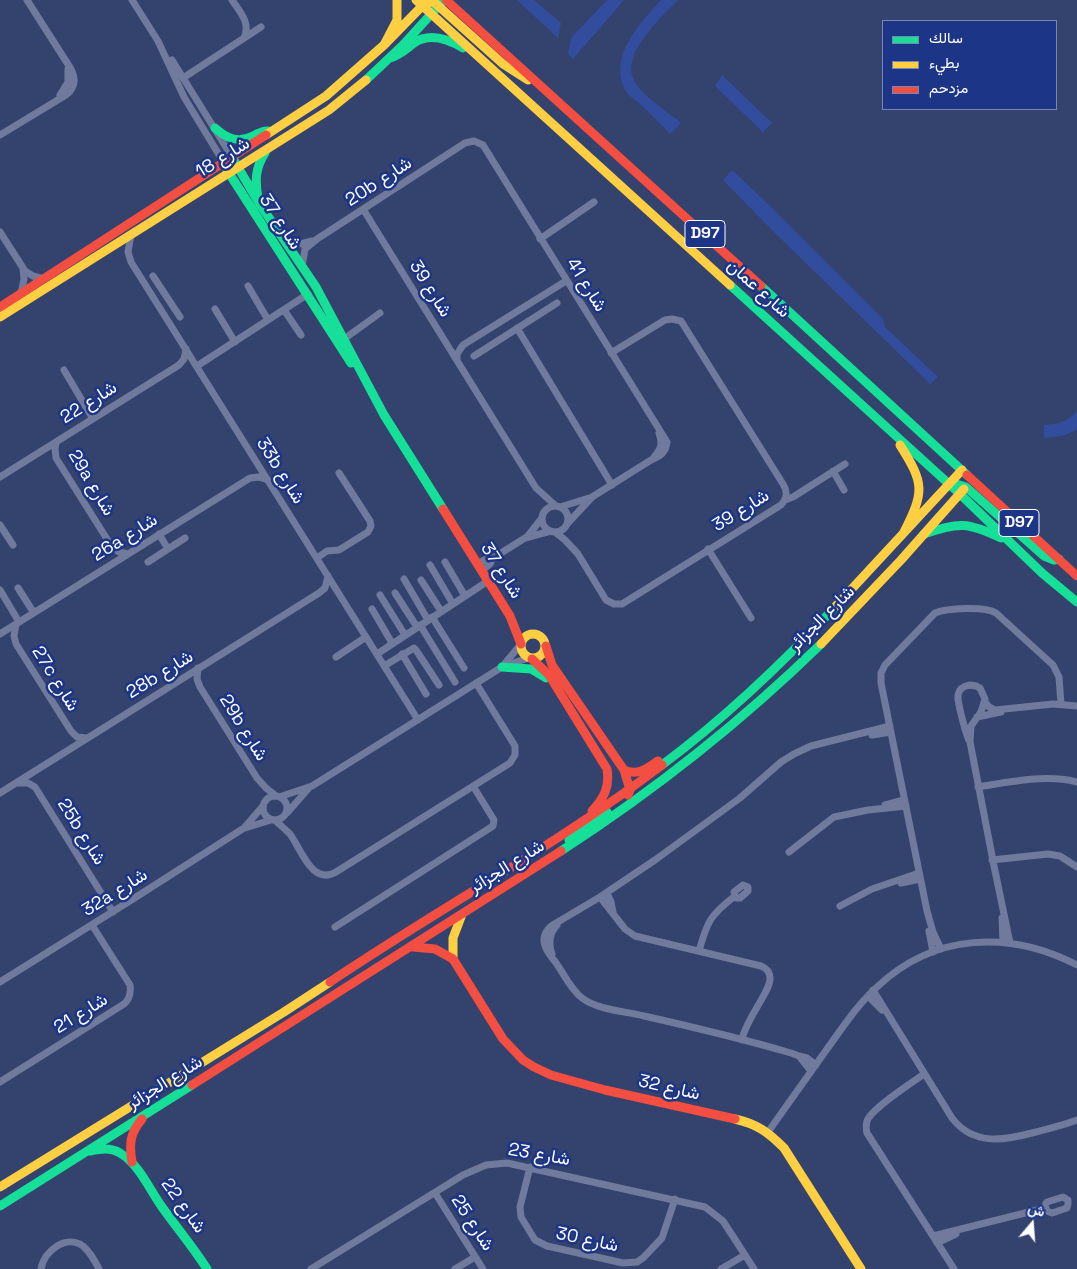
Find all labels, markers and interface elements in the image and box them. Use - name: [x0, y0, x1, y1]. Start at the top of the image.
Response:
- legend: [882, 20, 1057, 110]
- text: سالك: [929, 28, 963, 47]
- text: بطيء: [929, 53, 959, 72]
- text: مزدحم: [929, 78, 968, 97]
- street label: شارع 18: [192, 133, 254, 183]
- street label: 20b شارع: [342, 153, 416, 211]
- street label: شارع 37: [254, 190, 306, 254]
- road number: D97: [685, 220, 725, 248]
- street label: شارع 41: [561, 254, 611, 316]
- street label: شارع عمان: [722, 255, 794, 323]
- street label: شارع 39: [404, 257, 456, 321]
- street label: شارع 22: [57, 377, 121, 429]
- street label: 33b شارع: [251, 434, 309, 508]
- street label: 29a شارع: [63, 446, 119, 520]
- street label: شارع 39: [709, 485, 773, 537]
- street label: 26a شارع: [88, 509, 162, 567]
- road number: D97: [999, 509, 1039, 536]
- street label: شارع 37: [475, 539, 527, 603]
- street label: شارع الجزائر: [784, 581, 860, 657]
- street label: 27c شارع: [27, 643, 83, 715]
- street label: 28b شارع: [123, 646, 197, 704]
- street label: 29b شارع: [214, 691, 272, 765]
- street label: 25b شارع: [52, 795, 110, 869]
- street label: شارع الجزائر: [465, 835, 549, 899]
- street label: 32a شارع: [78, 865, 152, 921]
- street label: شارع 21: [50, 989, 112, 1039]
- street label: شارع الجزائر: [123, 1051, 207, 1115]
- street label: شارع 32: [636, 1070, 702, 1106]
- street label: شارع 23: [506, 1139, 572, 1171]
- street label: شارع 22: [156, 1174, 210, 1238]
- street label: شارع 25: [446, 1191, 498, 1255]
- north arrow: [1007, 1199, 1057, 1249]
- text: ش: [1026, 1199, 1047, 1221]
- street label: شارع 30: [554, 1223, 620, 1257]

